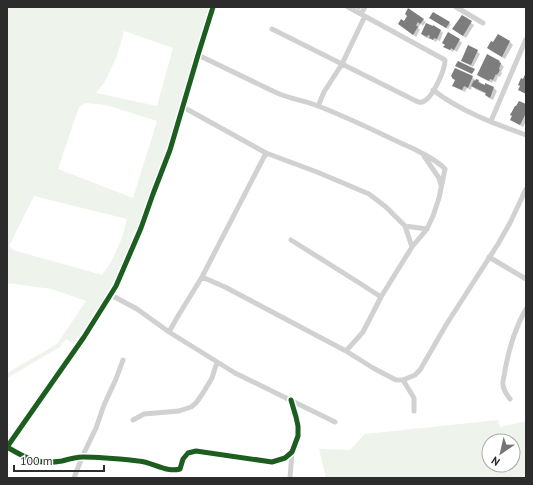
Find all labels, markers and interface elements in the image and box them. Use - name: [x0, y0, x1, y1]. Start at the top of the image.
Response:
- north arrow: [481, 433, 521, 473]
- scale bar: [14, 447, 104, 473]
- text: 100 m: [20, 453, 53, 468]
- text: N: [488, 453, 502, 469]

